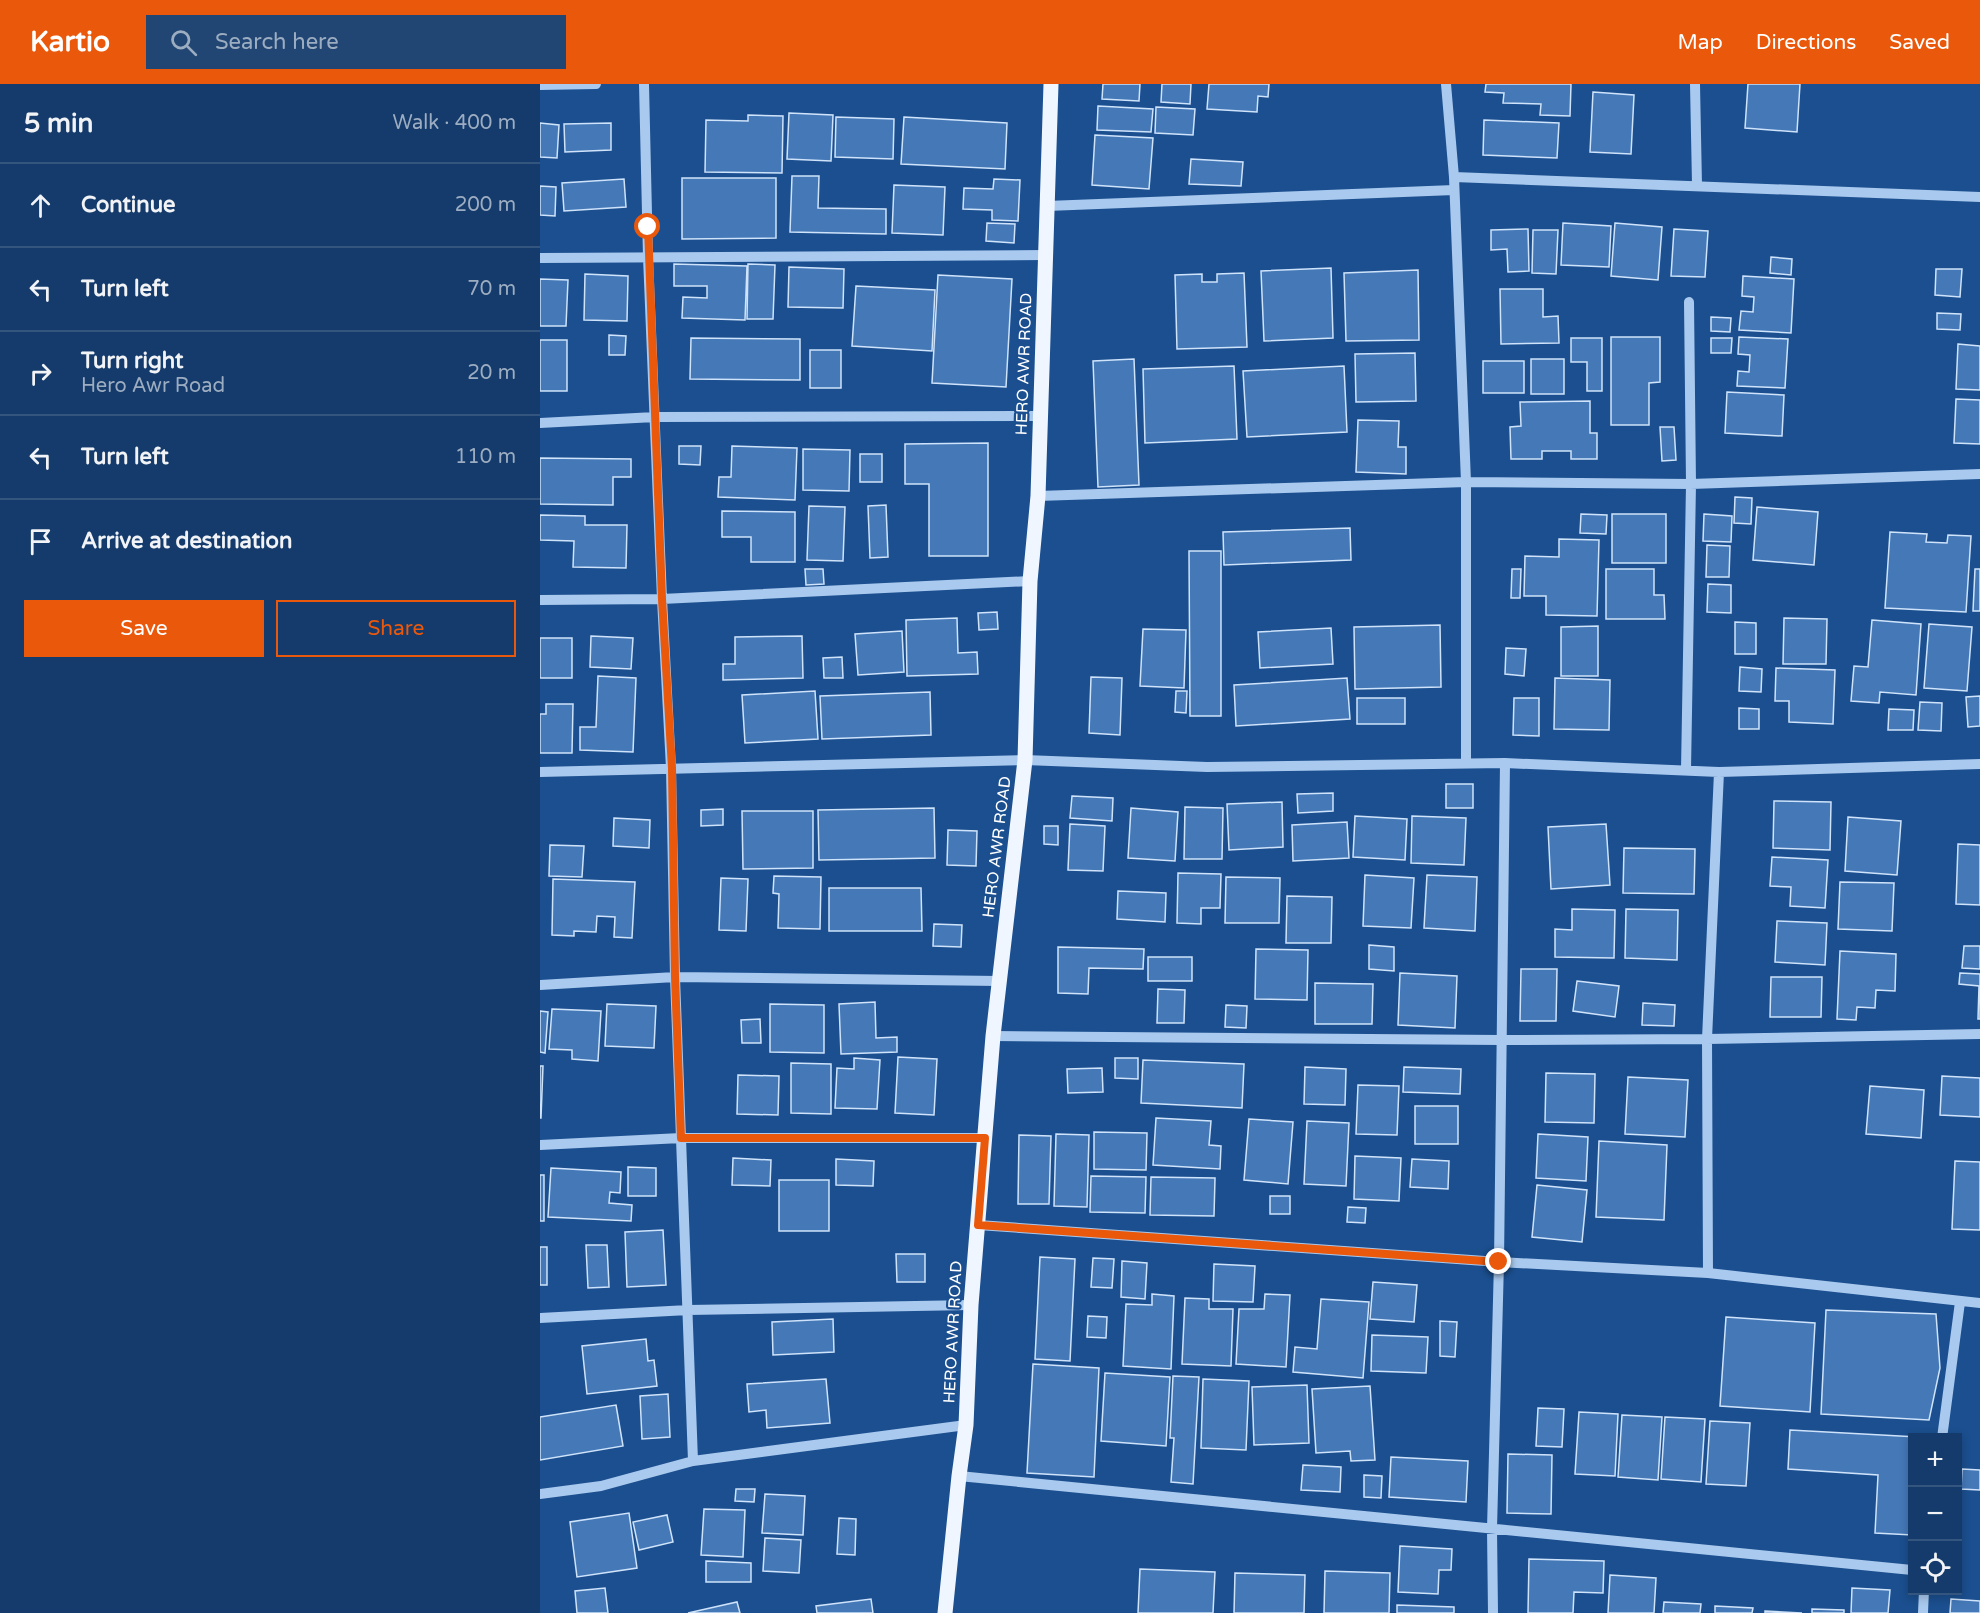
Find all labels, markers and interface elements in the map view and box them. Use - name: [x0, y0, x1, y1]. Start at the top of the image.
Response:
- search box: [146, 15, 566, 69]
- text: Kartio: [30, 25, 110, 59]
- icon: search: [167, 26, 200, 59]
- text: Search here: [215, 29, 339, 55]
- text: Map: [1677, 30, 1723, 55]
- text: Directions: [1756, 30, 1856, 55]
- text: Saved: [1889, 30, 1950, 55]
- text: 5 min: [24, 108, 93, 139]
- text: Walk · 400 m: [393, 111, 516, 135]
- icon: ahead: [24, 189, 57, 222]
- text: Continue: [81, 192, 176, 218]
- text: 200 m: [455, 193, 516, 217]
- route start: [634, 213, 660, 239]
- icon: left: [24, 273, 57, 306]
- text: Turn left: [81, 276, 169, 302]
- text: 70 m: [467, 277, 516, 301]
- street label: HERO AWR ROAD: [1012, 292, 1036, 436]
- text: Turn right: [81, 348, 183, 374]
- icon: right: [24, 357, 57, 390]
- text: 20 m: [467, 361, 516, 385]
- text: Hero Awr Road: [81, 374, 225, 398]
- icon: left: [24, 441, 57, 474]
- text: Turn left: [81, 444, 169, 470]
- text: 110 m: [455, 445, 516, 469]
- icon: arrive: [24, 525, 57, 558]
- text: Arrive at destination: [81, 528, 292, 554]
- button: Save: [24, 600, 264, 657]
- button: Share: [276, 600, 516, 657]
- street label: HERO AWR ROAD: [978, 775, 1016, 919]
- route end: [1485, 1248, 1511, 1274]
- street label: HERO AWR ROAD: [939, 1260, 967, 1404]
- map controls: [1908, 1433, 1962, 1595]
- button: +: [1908, 1433, 1962, 1487]
- button: −: [1908, 1487, 1962, 1541]
- button: locate: [1908, 1541, 1962, 1595]

